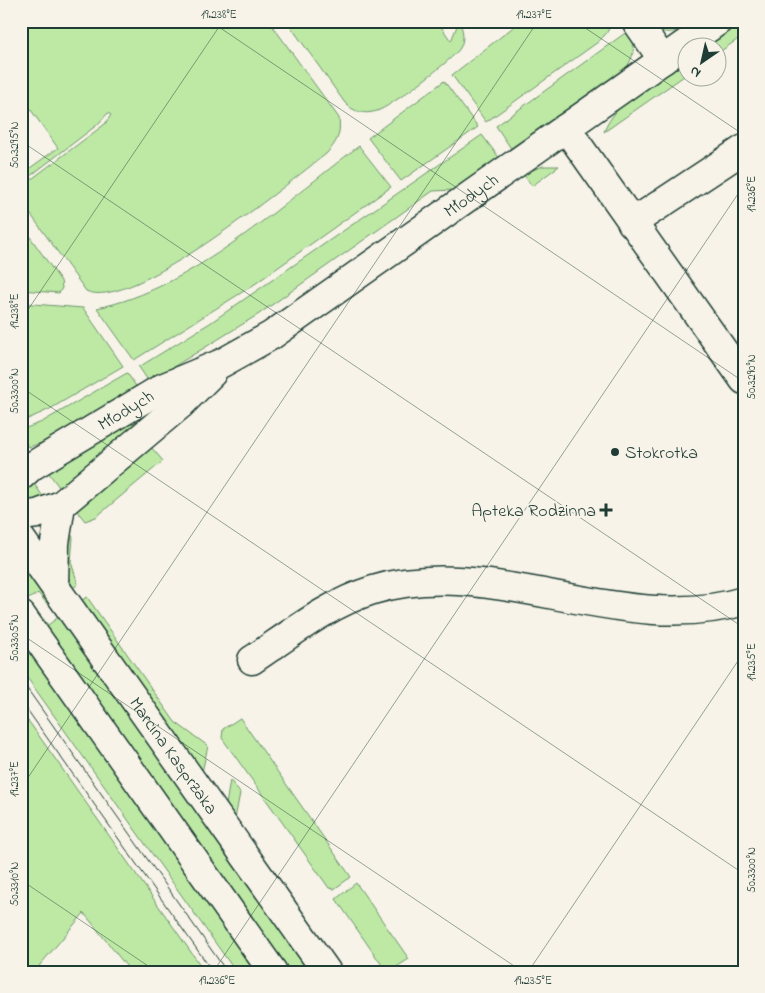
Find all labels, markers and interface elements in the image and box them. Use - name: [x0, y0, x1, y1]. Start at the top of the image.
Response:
- text: 19.238°E: [201, 6, 237, 24]
- text: 19.237°E: [516, 6, 552, 24]
- north arrow: [678, 38, 728, 88]
- text: N: [686, 60, 705, 83]
- text: 50.3295°N: [6, 121, 24, 169]
- street label: Młodych: [439, 168, 505, 225]
- text: 19.236°E: [743, 176, 761, 212]
- text: 19.238°E: [6, 293, 24, 329]
- text: 50.3290°N: [743, 354, 761, 400]
- text: 50.3300°N: [6, 368, 24, 414]
- street label: Młodych: [93, 385, 160, 439]
- place label: Stokrotka: [625, 441, 698, 467]
- marker: Stokrotka: [609, 446, 621, 458]
- place label: Apteka Rodzinna: [471, 499, 596, 525]
- marker: Apteka Rodzinna: [600, 504, 612, 516]
- text: 50.3305°N: [6, 614, 24, 662]
- text: 19.235°E: [743, 643, 761, 681]
- street label: Marcina Kasprzaka: [122, 692, 223, 821]
- text: 19.237°E: [6, 761, 24, 797]
- text: 50.3300°N: [743, 847, 761, 893]
- text: 50.3310°N: [6, 862, 24, 906]
- text: 19.236°E: [199, 972, 235, 990]
- text: 19.235°E: [514, 972, 552, 990]

